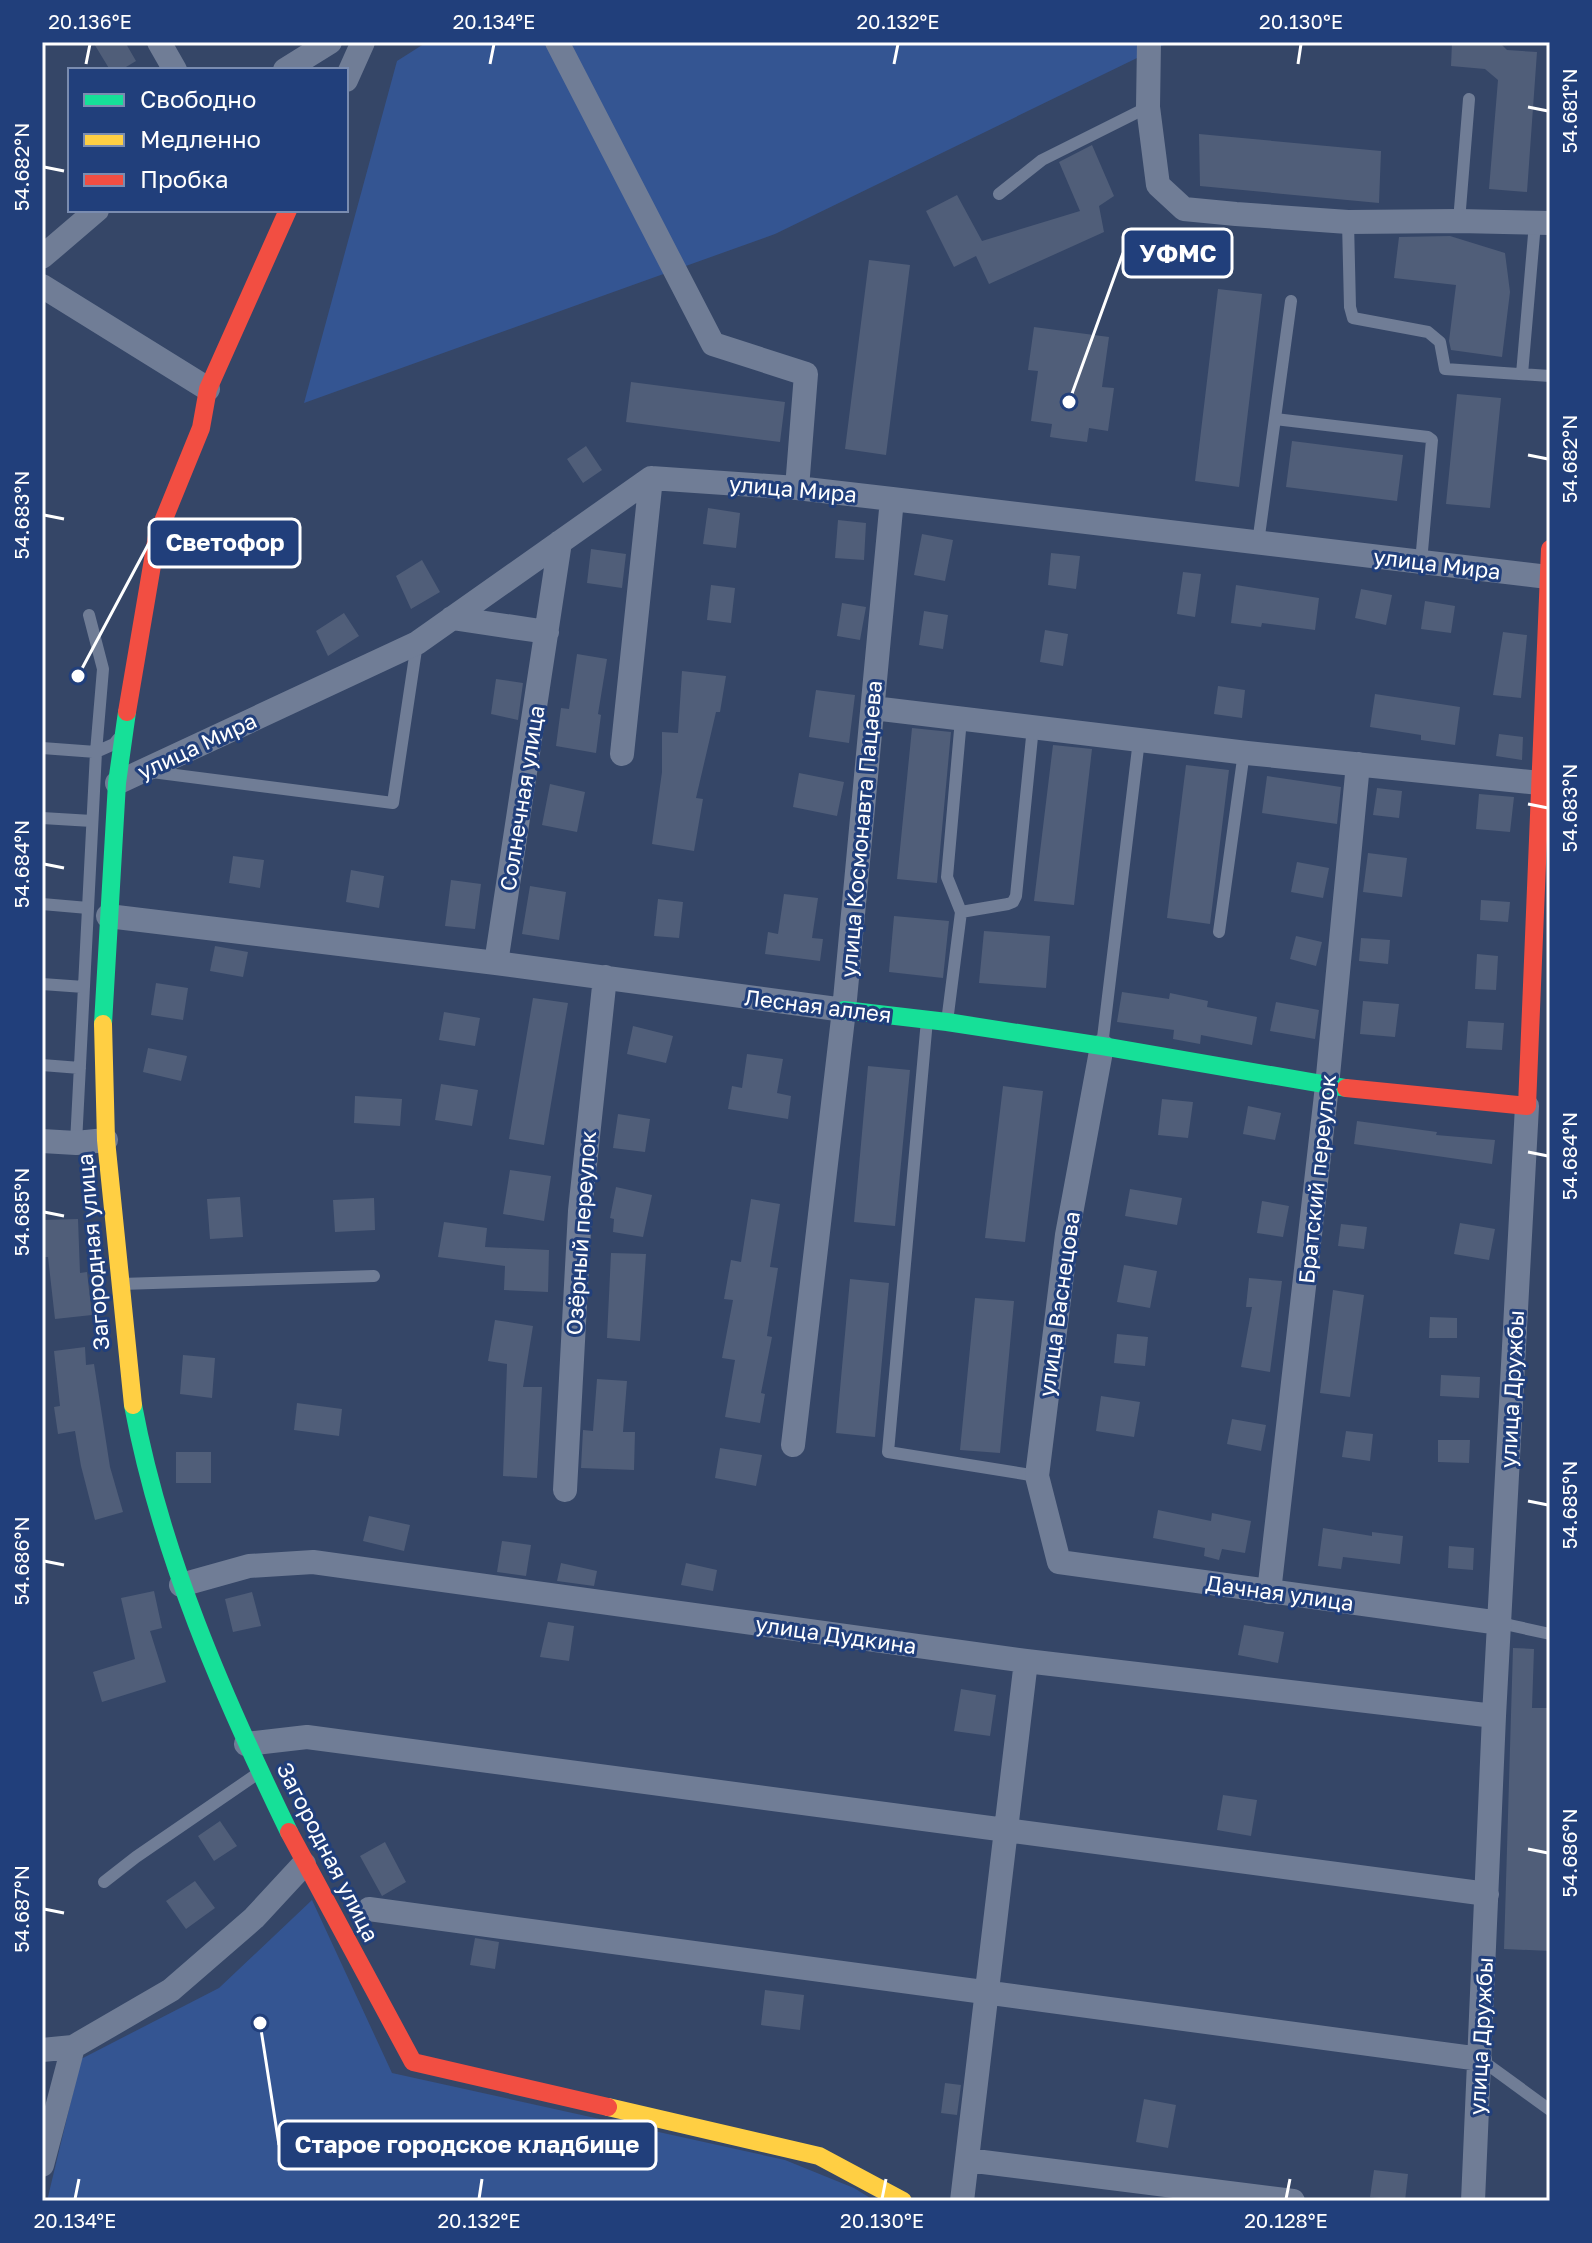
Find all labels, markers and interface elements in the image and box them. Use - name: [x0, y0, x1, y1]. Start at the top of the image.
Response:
- text: 20.136°E: [48, 9, 132, 33]
- text: 20.134°E: [453, 9, 535, 33]
- text: 20.132°E: [857, 9, 940, 33]
- text: 20.130°E: [1259, 9, 1343, 33]
- legend: [68, 68, 348, 212]
- text: 54.681°N: [1557, 68, 1581, 154]
- text: Свободно: [140, 84, 256, 113]
- text: 54.682°N: [9, 123, 33, 211]
- text: Медленно: [140, 124, 261, 153]
- text: Пробка: [140, 164, 229, 193]
- callout: УФМС: [1123, 229, 1232, 277]
- text: УФМС: [1139, 238, 1217, 267]
- text: 54.682°N: [1557, 415, 1581, 503]
- street label: улица Мира: [728, 469, 858, 508]
- text: 54.683°N: [9, 471, 33, 559]
- callout: Светофор: [149, 519, 300, 567]
- text: Светофор: [165, 527, 285, 556]
- street label: улица Мира: [1372, 542, 1502, 585]
- street label: улица Космонавта Пацаева: [834, 679, 887, 979]
- street label: Солнечная улица: [494, 703, 550, 893]
- street label: улица Мира: [133, 706, 261, 785]
- text: 54.683°N: [1557, 764, 1581, 852]
- text: 54.684°N: [9, 820, 33, 908]
- street label: Лесная аллея: [743, 983, 893, 1028]
- street label: Братский переулок: [1292, 1073, 1341, 1285]
- text: 54.684°N: [1557, 1112, 1581, 1200]
- street label: Озёрный переулок: [560, 1129, 601, 1336]
- street label: Загородная улица: [70, 1152, 115, 1352]
- text: 54.685°N: [9, 1168, 33, 1256]
- street label: улица Васнецова: [1032, 1209, 1085, 1398]
- street label: улица Дружбы: [1494, 1309, 1529, 1469]
- text: 54.685°N: [1557, 1461, 1581, 1549]
- text: 54.686°N: [9, 1516, 33, 1606]
- street label: Дачная улица: [1204, 1569, 1356, 1616]
- street label: улица Дудкина: [754, 1610, 918, 1659]
- street label: Загородная улица: [272, 1758, 385, 1946]
- text: 54.686°N: [1557, 1808, 1581, 1898]
- text: 54.687°N: [9, 1865, 33, 1953]
- street label: улица Дружбы: [1463, 1956, 1498, 2116]
- callout: Старое городское кладбище: [279, 2121, 656, 2169]
- text: Старое городское кладбище: [295, 2129, 639, 2158]
- text: 20.134°E: [34, 2208, 116, 2232]
- text: 20.132°E: [438, 2208, 521, 2232]
- text: 20.130°E: [840, 2208, 924, 2232]
- text: 20.128°E: [1244, 2208, 1328, 2232]

